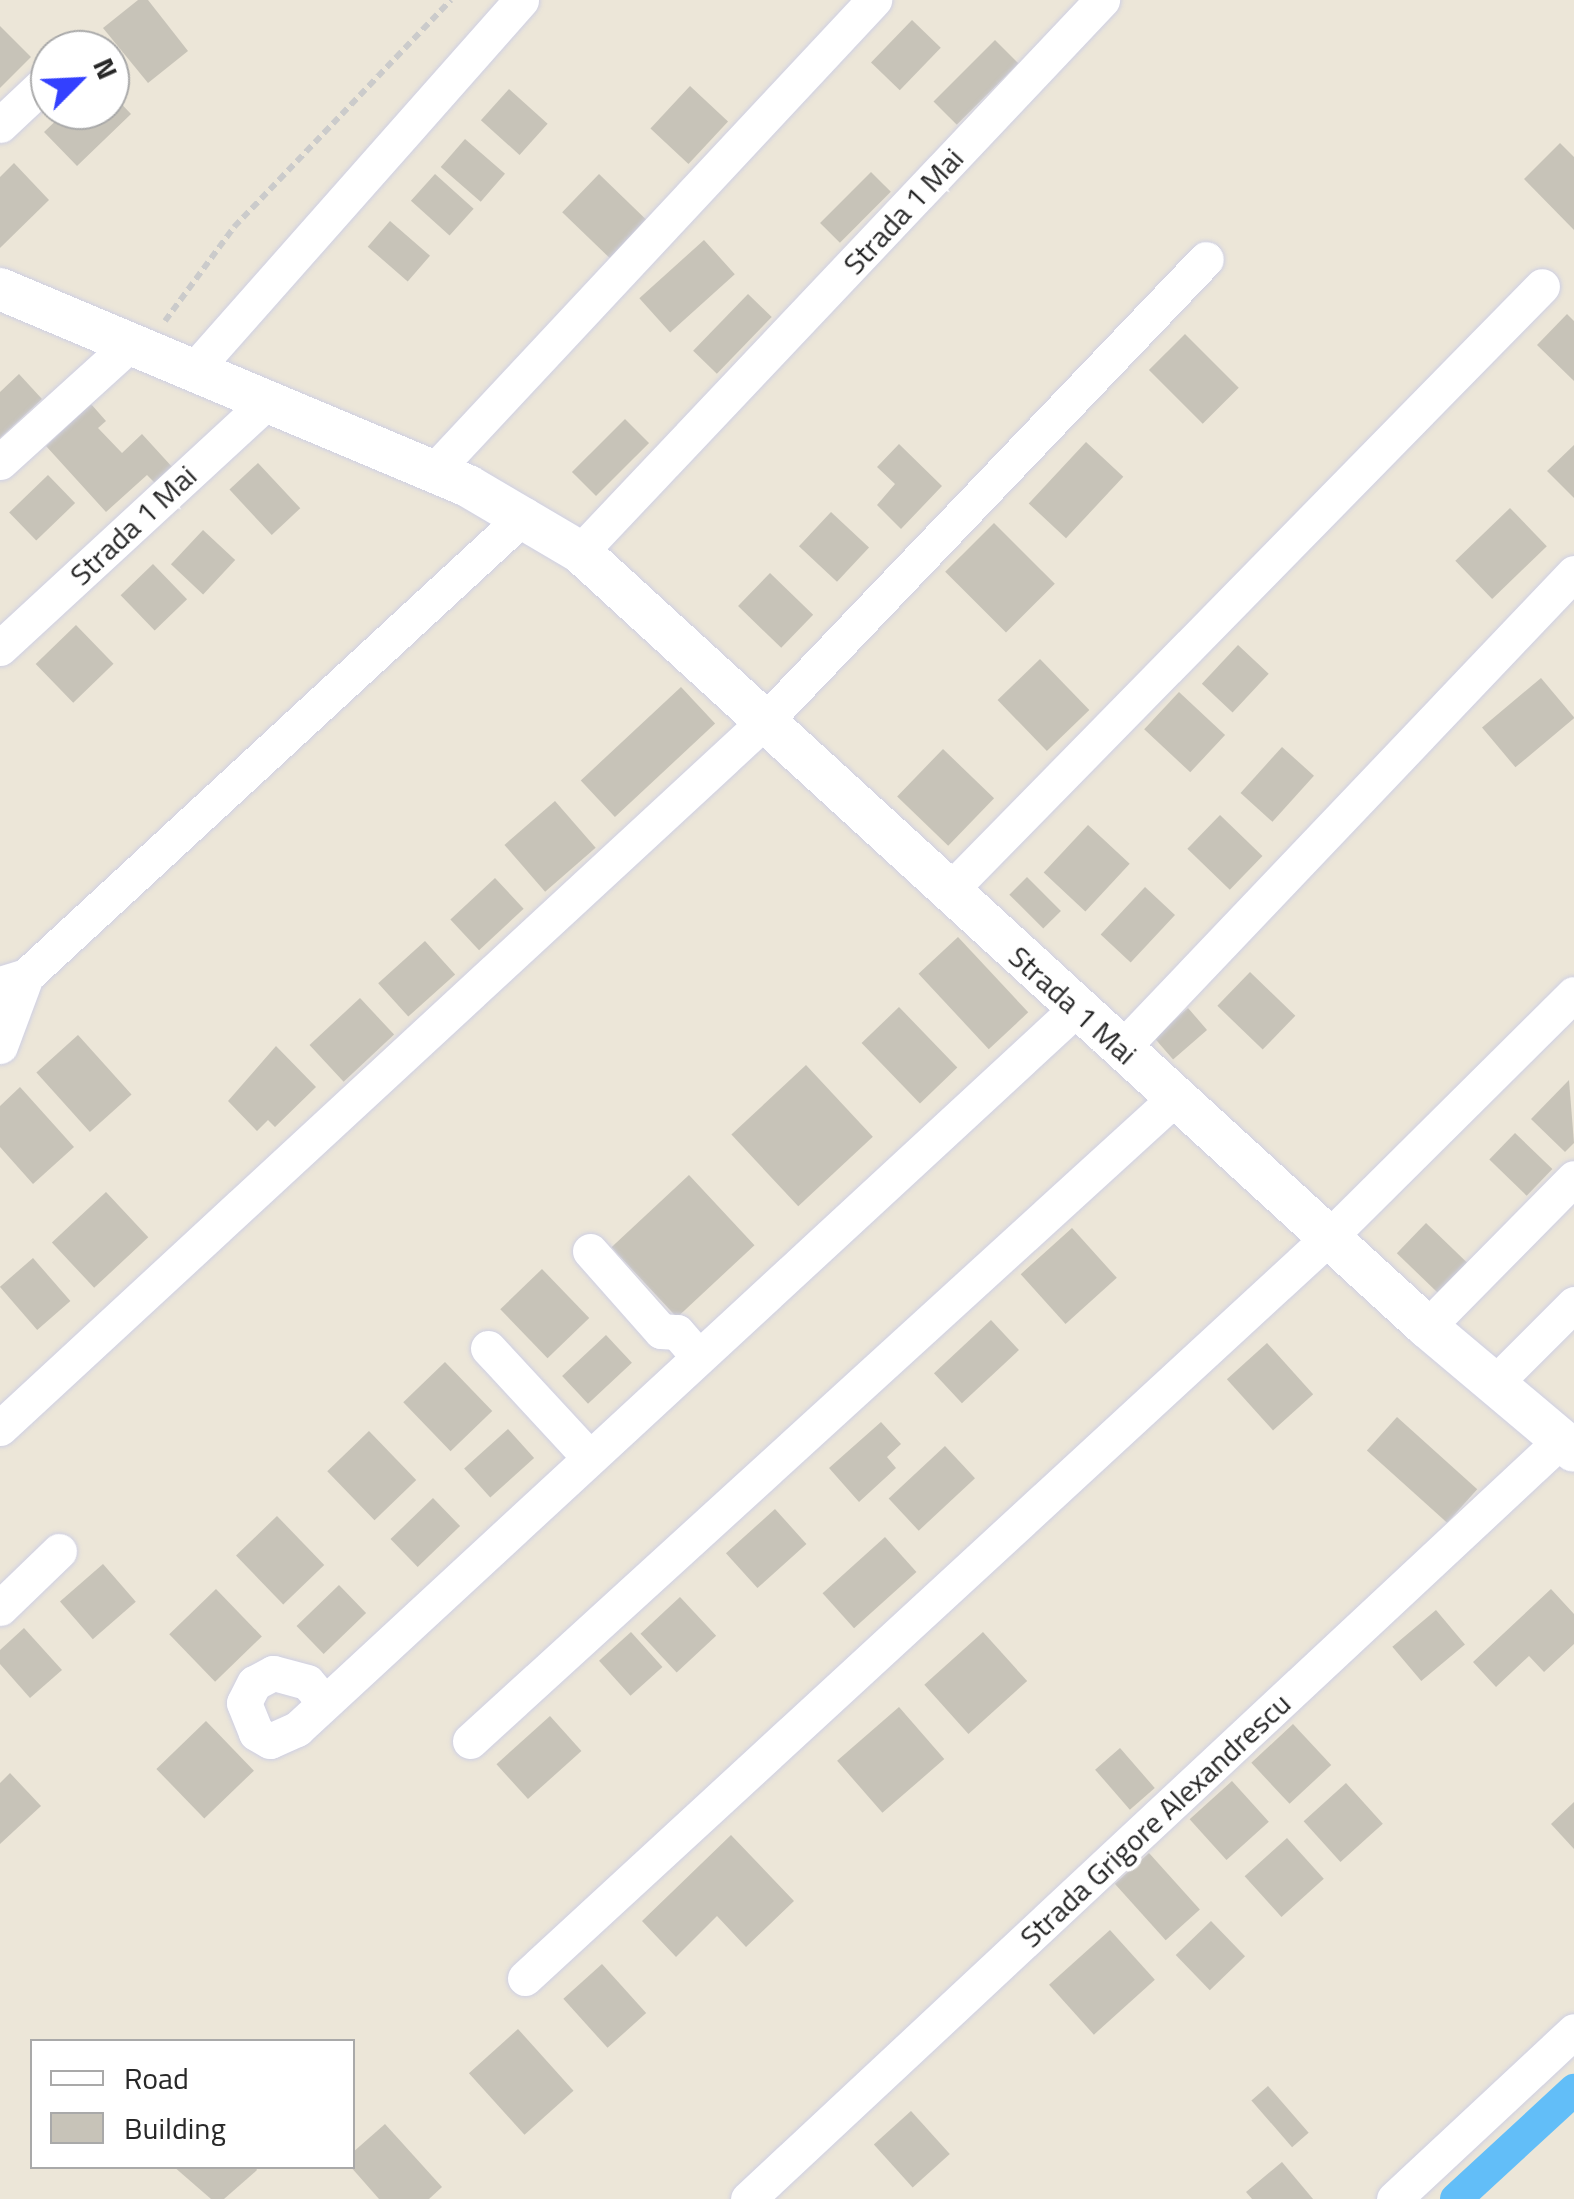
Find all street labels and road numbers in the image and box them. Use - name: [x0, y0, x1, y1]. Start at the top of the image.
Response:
- street label: Strada 1 Mai: [835, 140, 971, 282]
- street label: Strada 1 Mai: [62, 457, 204, 593]
- street label: Strada 1 Mai: [1002, 938, 1144, 1072]
- street label: Strada Grigore Alexandrescu: [1012, 1685, 1298, 1955]

